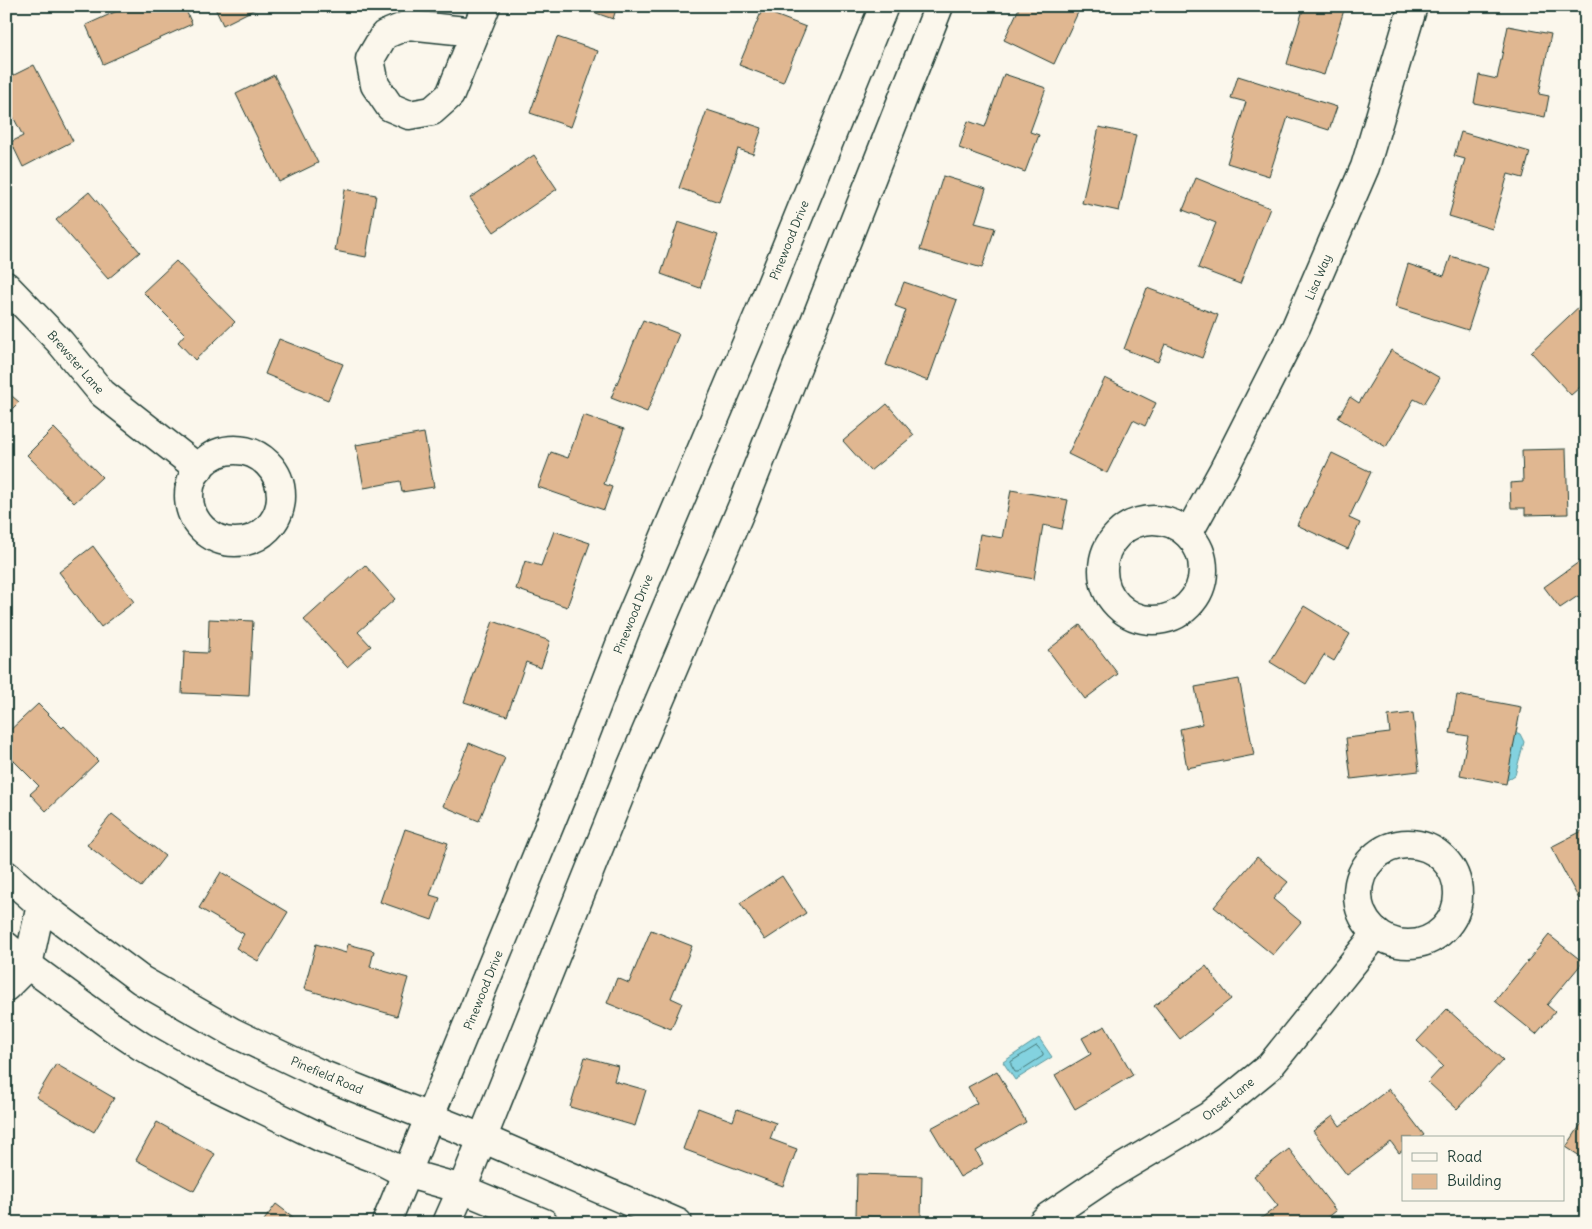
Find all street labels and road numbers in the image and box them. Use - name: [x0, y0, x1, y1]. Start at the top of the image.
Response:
- street label: Pinewood Drive: [766, 198, 812, 282]
- street label: Lisa Way: [1302, 252, 1334, 302]
- street label: Brewster Lane: [45, 327, 107, 397]
- street label: Pinewood Drive: [610, 572, 656, 656]
- street label: Pinewood Drive: [460, 948, 506, 1032]
- street label: Pinefield Road: [289, 1053, 365, 1097]
- street label: Onset Lane: [1199, 1074, 1257, 1124]

